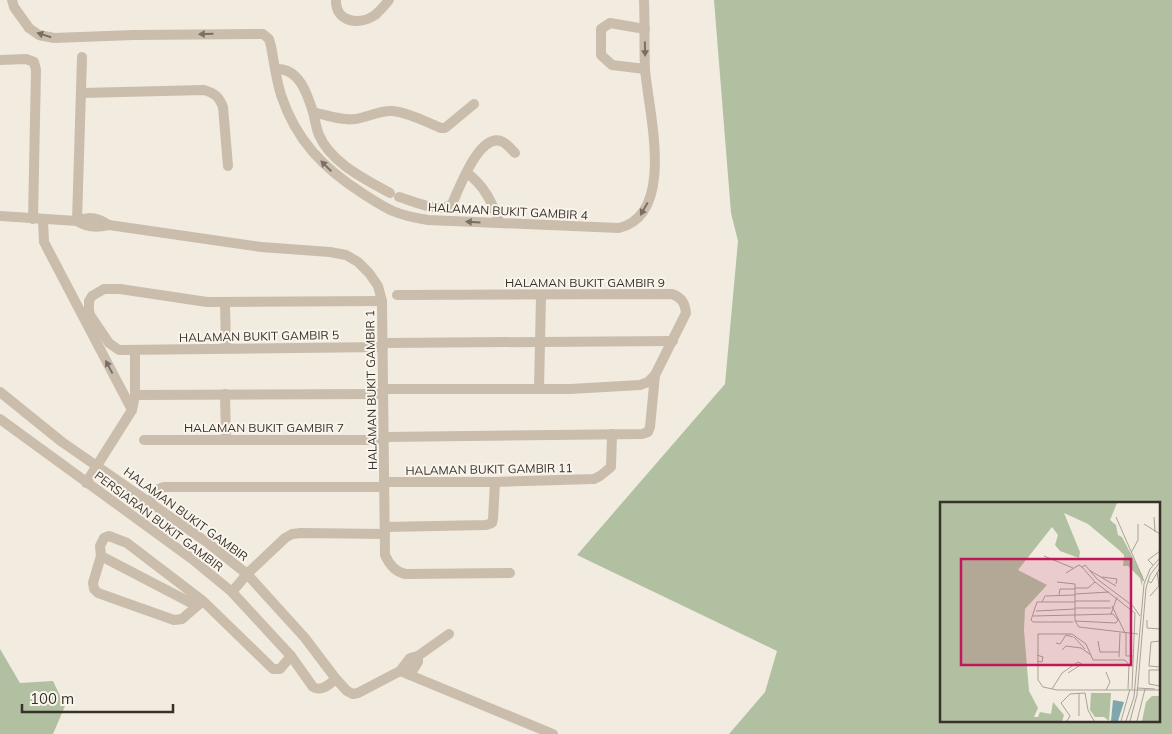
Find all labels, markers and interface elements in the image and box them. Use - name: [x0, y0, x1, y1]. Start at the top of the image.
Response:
- one-way arrow: [197, 30, 213, 38]
- one-way arrow: [36, 31, 51, 39]
- one-way arrow: [641, 41, 649, 57]
- one-way arrow: [320, 160, 332, 172]
- street label: HALAMAN BUKIT GAMBIR 4: [428, 199, 588, 223]
- one-way arrow: [640, 201, 648, 216]
- one-way arrow: [464, 218, 480, 226]
- street label: HALAMAN BUKIT GAMBIR 9: [505, 275, 665, 290]
- street label: HALAMAN BUKIT GAMBIR 1: [362, 310, 380, 470]
- street label: HALAMAN BUKIT GAMBIR 5: [179, 327, 339, 345]
- one-way arrow: [105, 359, 113, 374]
- street label: HALAMAN BUKIT GAMBIR 7: [184, 420, 344, 435]
- street label: HALAMAN BUKIT GAMBIR 11: [405, 460, 573, 478]
- street label: HALAMAN BUKIT GAMBIR: [121, 464, 251, 564]
- street label: PERSIARAN BUKIT GAMBIR: [92, 468, 226, 574]
- inset map: [940, 502, 1160, 722]
- scale bar: [22, 682, 174, 714]
- text: 100 m: [30, 689, 74, 708]

